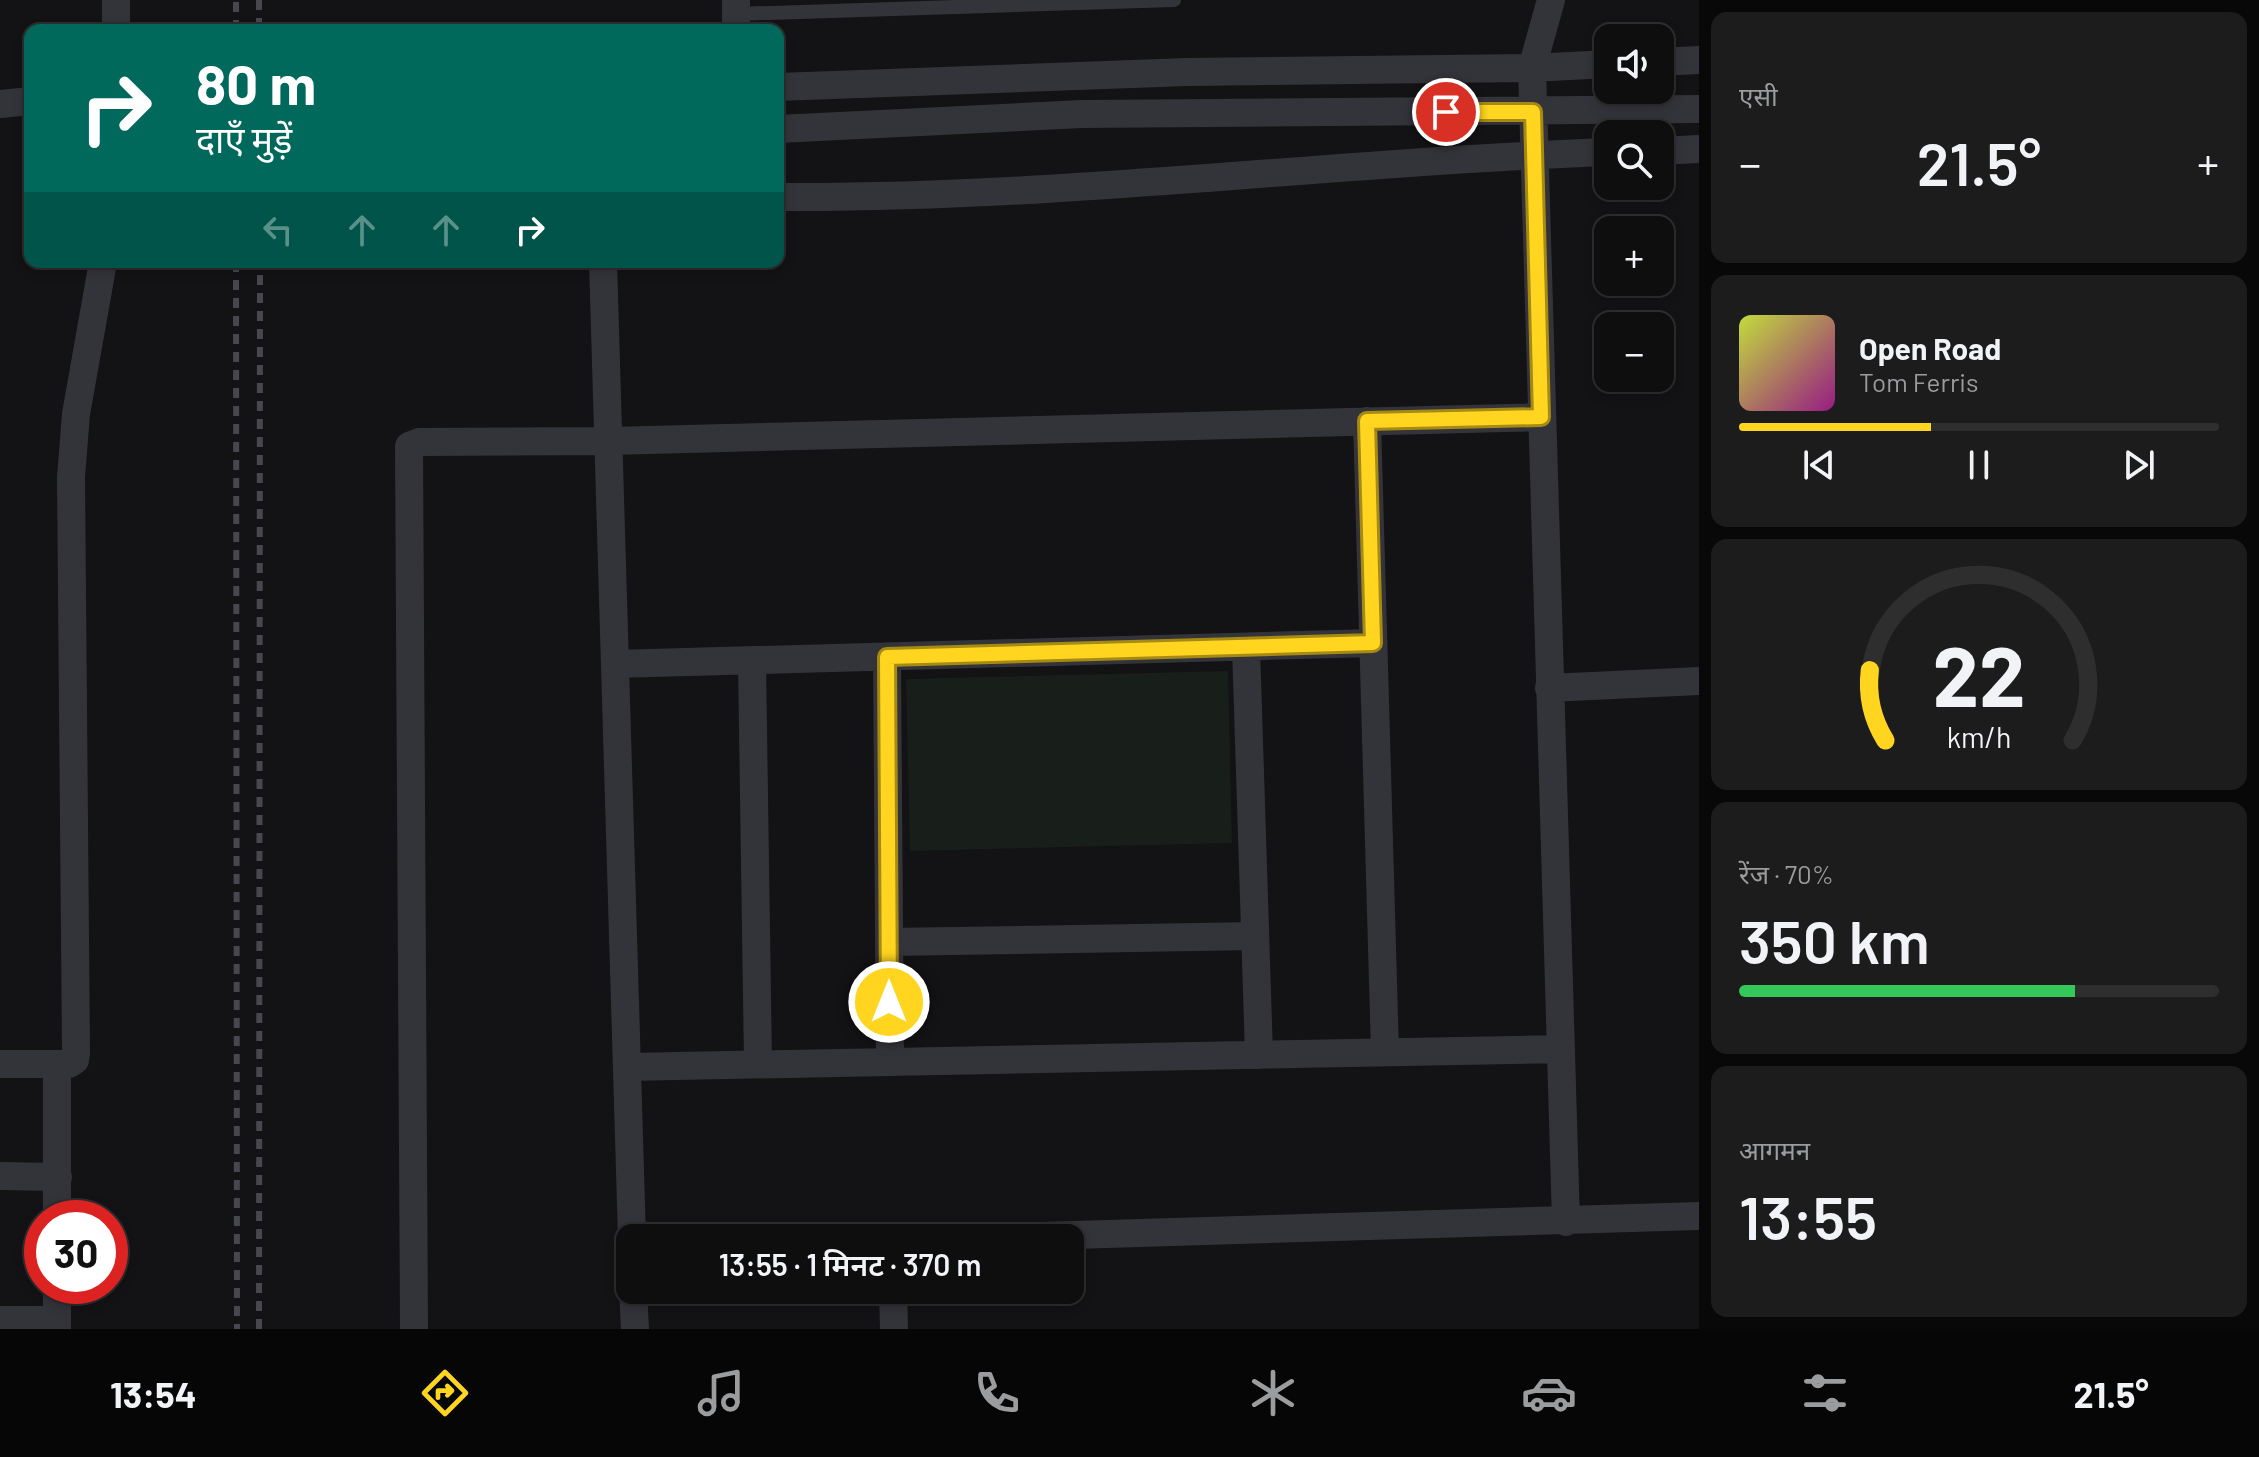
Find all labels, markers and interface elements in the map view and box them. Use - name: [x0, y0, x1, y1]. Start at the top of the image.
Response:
- map controls: [1594, 24, 1674, 392]
- button: sound: [1594, 24, 1674, 104]
- text: 80 m: [196, 49, 316, 116]
- icon: right: [64, 56, 168, 160]
- pin: [1412, 78, 1480, 146]
- text: एसी: [1739, 80, 1778, 111]
- icon: arrive: [1424, 90, 1468, 134]
- text: दाएँ मुड़ें: [196, 117, 292, 160]
- button: search: [1594, 120, 1674, 200]
- text: 21.5°: [1917, 126, 2041, 198]
- text: −: [1739, 136, 1761, 189]
- text: +: [2197, 136, 2219, 189]
- icon: left: [256, 208, 300, 252]
- icon: ahead: [340, 208, 384, 252]
- icon: ahead: [424, 208, 468, 252]
- icon: right: [508, 208, 552, 252]
- button: +: [1594, 216, 1674, 296]
- button: −: [1594, 312, 1674, 392]
- text: Open Road: [1859, 330, 2001, 366]
- text: Tom Ferris: [1859, 366, 1979, 397]
- icon: previous: [1797, 443, 1841, 487]
- icon: pause: [1957, 443, 2001, 487]
- icon: next: [2117, 443, 2161, 487]
- text: 22: [1932, 623, 2026, 723]
- text: km/h: [1947, 719, 2011, 754]
- text: रेंज · 70%: [1739, 858, 1834, 889]
- text: 350 km: [1739, 904, 1930, 976]
- position arrow: [847, 960, 931, 1044]
- text: आगमन: [1739, 1134, 1810, 1165]
- text: 13:55: [1739, 1180, 1877, 1252]
- speed limit sign: 30: [24, 1200, 128, 1304]
- text: 13:55 · 1 मिनट · 370 m: [719, 1246, 981, 1282]
- icon: directions: [417, 1365, 473, 1421]
- icon: music: [693, 1365, 749, 1421]
- icon: phone: [969, 1365, 1025, 1421]
- icon: climate: [1245, 1365, 1301, 1421]
- icon: car: [1521, 1365, 1577, 1421]
- icon: filters: [1797, 1365, 1853, 1421]
- text: 13:54: [110, 1372, 197, 1415]
- text: 21.5°: [2074, 1372, 2149, 1415]

